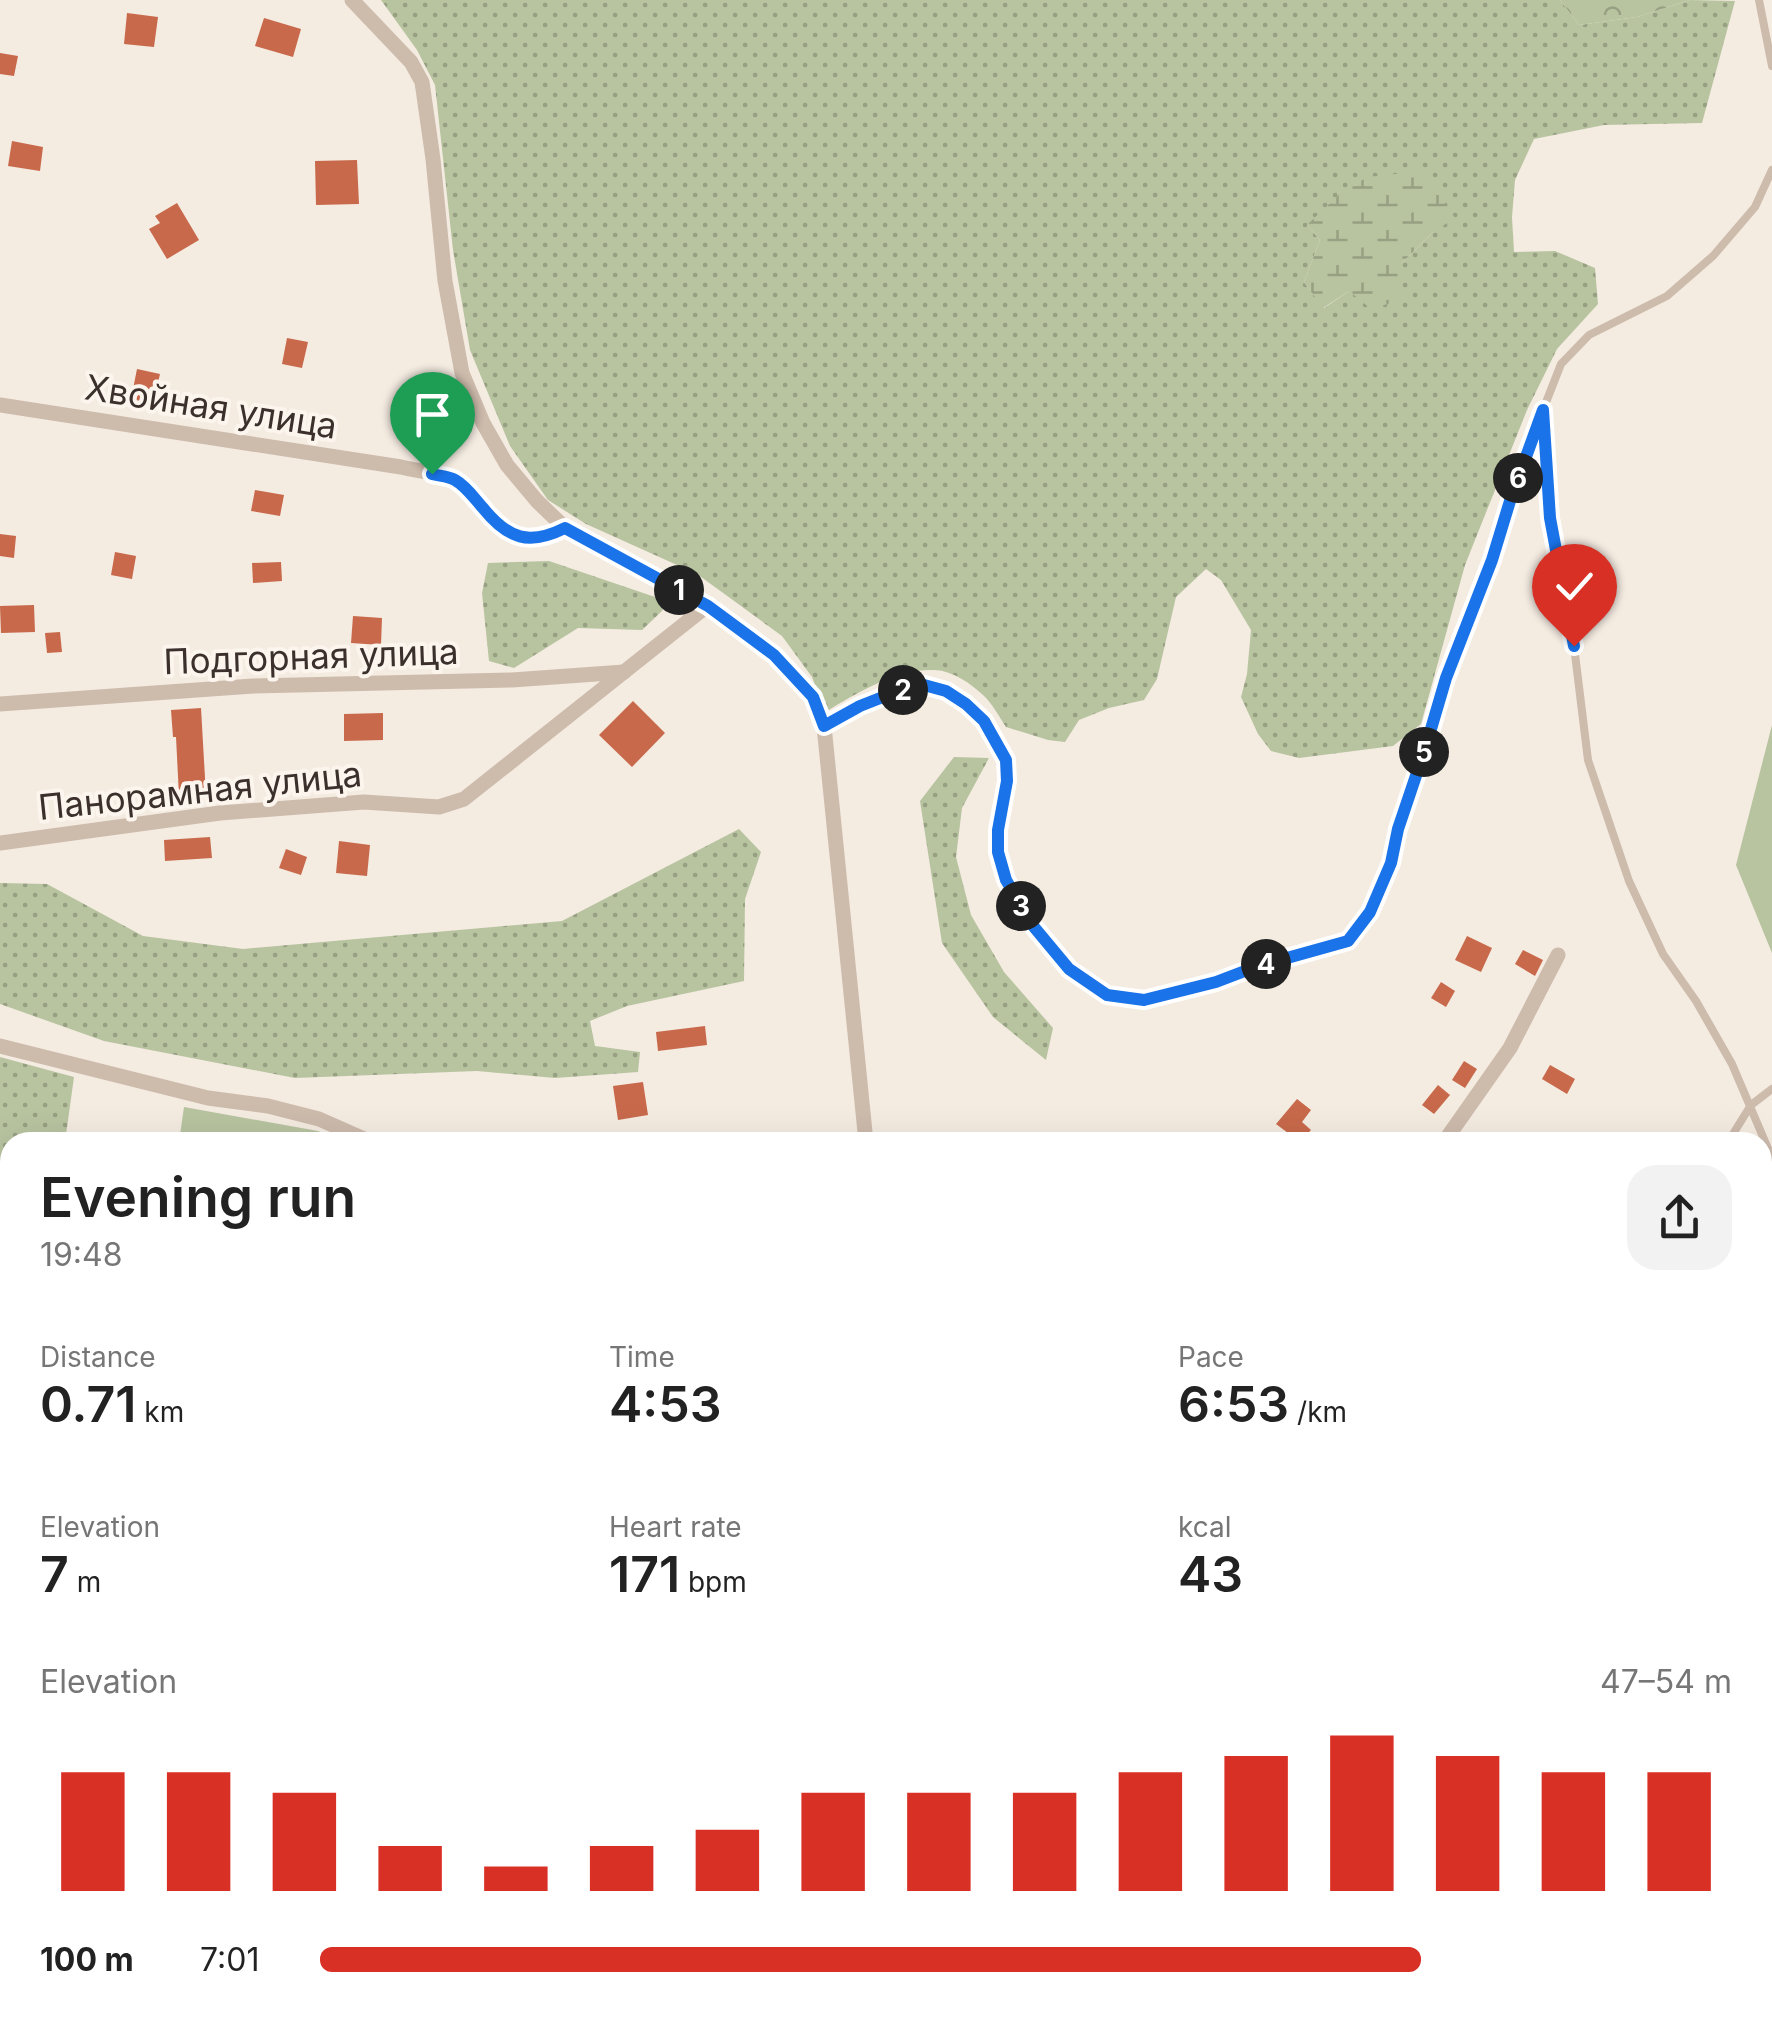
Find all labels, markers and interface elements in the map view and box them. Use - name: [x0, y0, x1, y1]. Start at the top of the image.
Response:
- street label: Хвойная улица: [82, 365, 340, 447]
- pin: [390, 372, 475, 475]
- icon: arrive: [405, 387, 460, 442]
- pin: 6: [1493, 453, 1543, 503]
- text: 6: [1509, 461, 1527, 495]
- pin: [1532, 544, 1617, 647]
- icon: check: [1547, 559, 1602, 614]
- pin: 1: [654, 565, 704, 615]
- text: 1: [673, 573, 685, 607]
- street label: Подгорная улица: [163, 630, 459, 682]
- pin: 2: [878, 665, 928, 715]
- text: 2: [894, 673, 912, 707]
- pin: 5: [1399, 727, 1449, 777]
- text: 5: [1415, 735, 1433, 769]
- street label: Панорамная улица: [36, 752, 364, 828]
- pin: 3: [996, 881, 1046, 931]
- text: 3: [1012, 889, 1030, 923]
- pin: 4: [1241, 939, 1291, 989]
- text: 4: [1257, 947, 1275, 981]
- text: Evening run: [40, 1164, 356, 1230]
- button: share: [1627, 1165, 1732, 1270]
- text: 19:48: [40, 1235, 123, 1274]
- text: Distance: [40, 1340, 156, 1374]
- text: Time: [609, 1340, 675, 1374]
- text: Pace: [1178, 1340, 1244, 1374]
- text: 0.71: [40, 1374, 136, 1434]
- text: 4:53: [609, 1374, 722, 1434]
- text: 6:53: [1178, 1374, 1289, 1434]
- text: km: [136, 1395, 184, 1429]
- text: /km: [1289, 1395, 1347, 1429]
- text: Elevation: [40, 1510, 160, 1544]
- text: Heart rate: [609, 1510, 742, 1544]
- text: kcal: [1178, 1510, 1232, 1544]
- text: 7: [40, 1544, 69, 1604]
- text: 171: [609, 1544, 680, 1604]
- text: 43: [1178, 1544, 1243, 1604]
- text: m: [69, 1565, 101, 1599]
- text: bpm: [680, 1565, 747, 1599]
- text: Elevation: [40, 1662, 177, 1701]
- text: 47–54 m: [1600, 1662, 1732, 1701]
- text: 100 m: [40, 1940, 134, 1979]
- text: 7:01: [200, 1940, 259, 1979]

